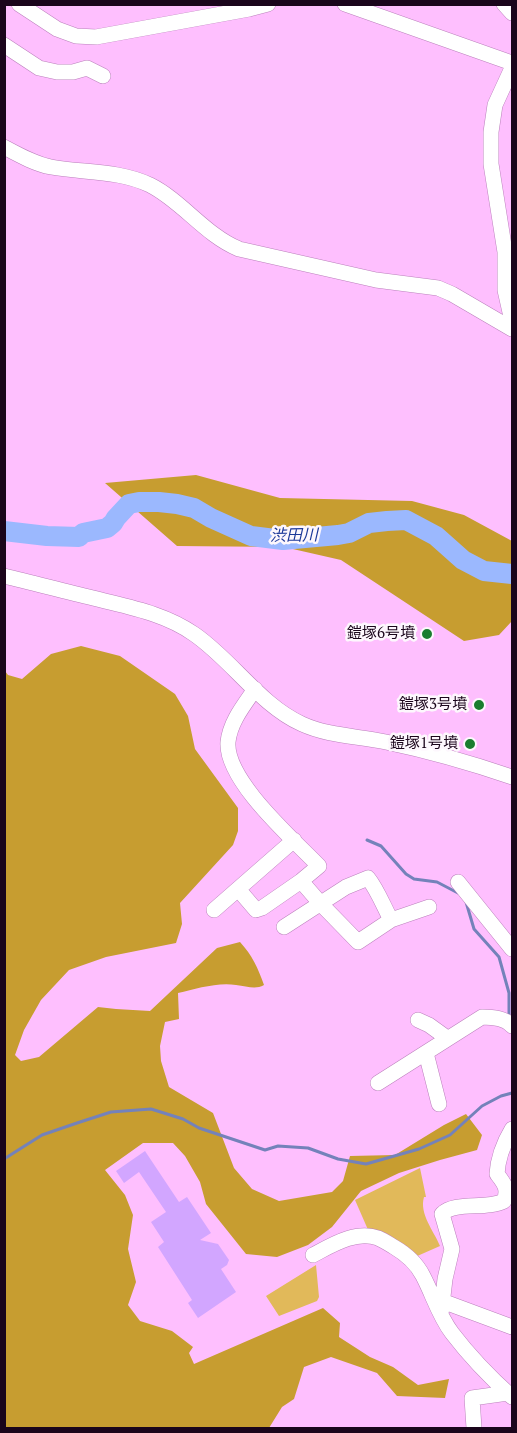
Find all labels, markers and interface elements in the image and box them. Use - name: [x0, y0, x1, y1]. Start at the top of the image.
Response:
- water label: 渋田川: [270, 526, 318, 546]
- place label: 鎧塚6号墳: [347, 625, 415, 643]
- marker: 鎧塚6号墳: [420, 627, 434, 641]
- place label: 鎧塚3号墳: [399, 696, 467, 714]
- marker: 鎧塚3号墳: [472, 698, 486, 712]
- place label: 鎧塚1号墳: [390, 735, 458, 753]
- marker: 鎧塚1号墳: [463, 737, 477, 751]

